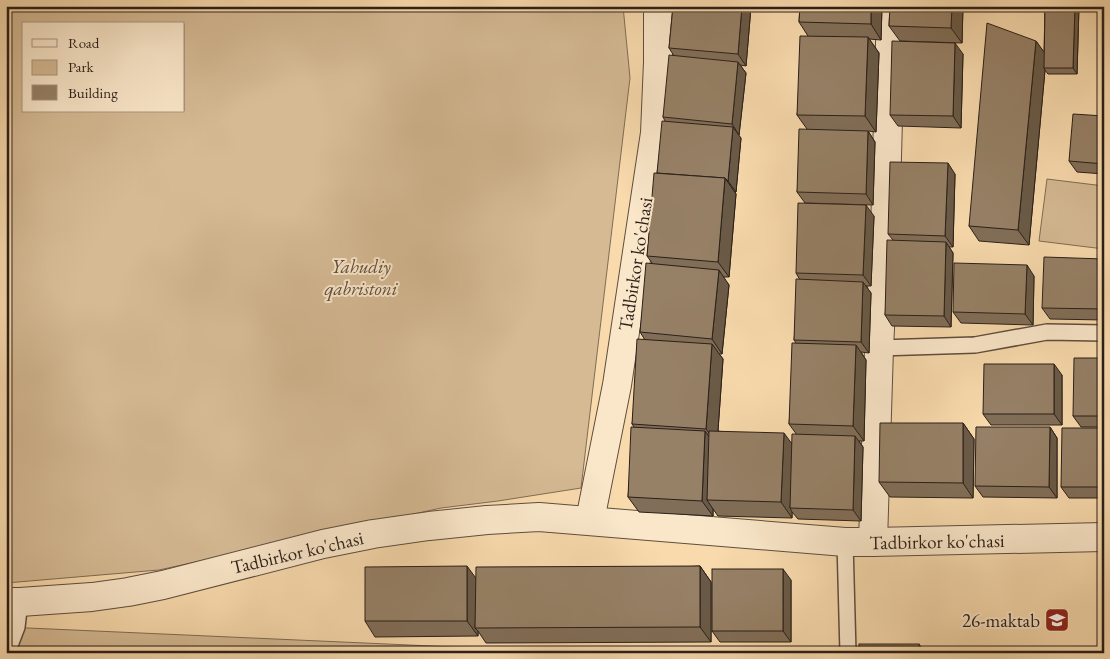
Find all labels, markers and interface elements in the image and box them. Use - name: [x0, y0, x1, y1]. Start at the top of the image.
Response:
- legend: [22, 22, 185, 112]
- text: Road: [68, 33, 100, 52]
- text: Park: [68, 57, 95, 76]
- text: Building: [68, 83, 118, 102]
- street label: Tadbirkor ko'chasi: [613, 195, 658, 333]
- park label: Yahudiy qabristoni: [325, 254, 399, 302]
- street label: Tadbirkor ko'chasi: [228, 525, 366, 580]
- street label: Tadbirkor ko'chasi: [869, 528, 1005, 555]
- school or university icon: 26-maktab: [1044, 607, 1070, 633]
- place label: 26-maktab: [962, 608, 1040, 633]

